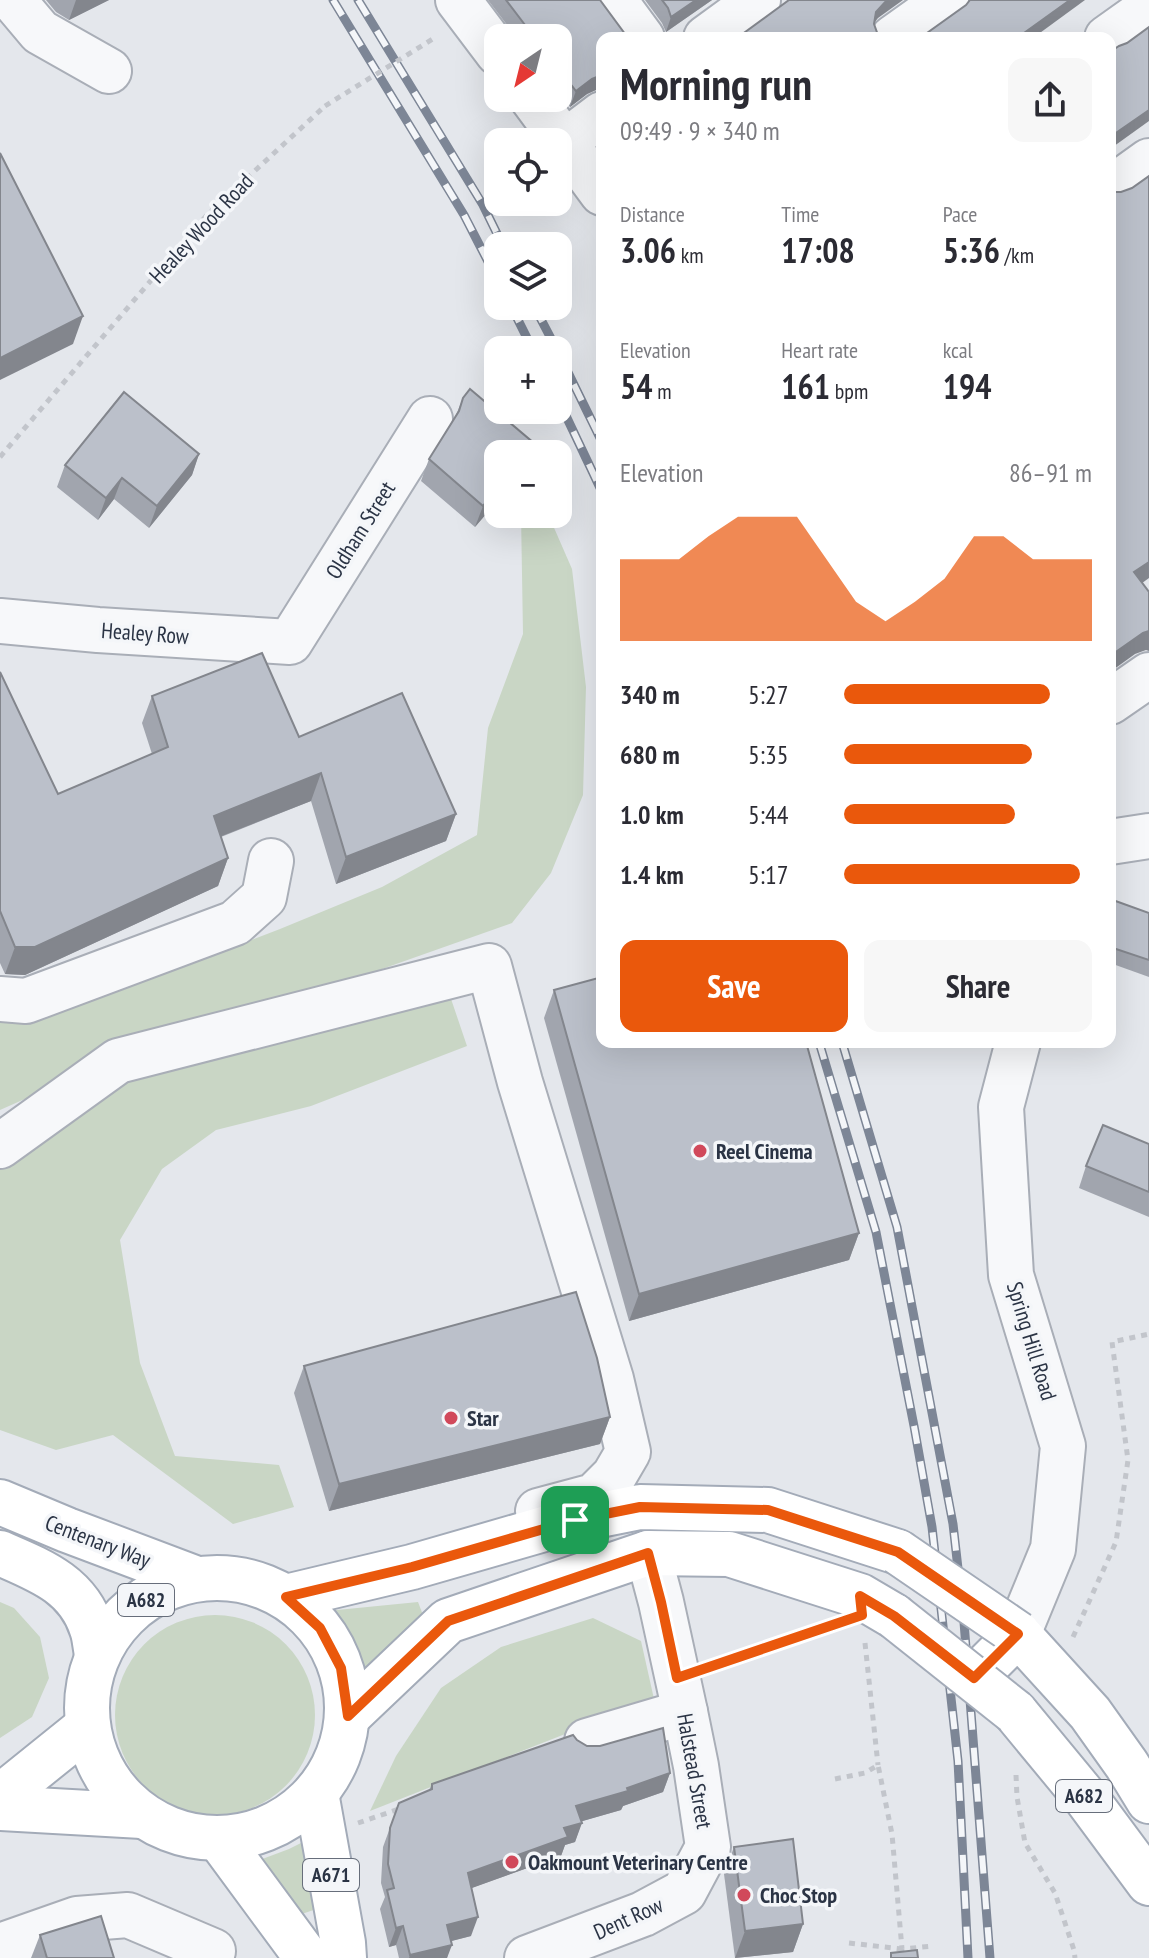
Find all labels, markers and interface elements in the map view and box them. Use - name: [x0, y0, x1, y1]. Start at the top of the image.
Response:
- north arrow: [484, 24, 572, 112]
- map controls: [484, 24, 572, 528]
- text: Morning run: [620, 55, 812, 112]
- button: share: [1008, 58, 1092, 142]
- text: 09:49 · 9 × 340 m: [620, 114, 780, 147]
- button: locate: [484, 128, 572, 216]
- street label: Healey Wood Road: [143, 167, 259, 289]
- text: Distance: [620, 200, 685, 228]
- text: Time: [781, 200, 819, 228]
- text: Pace: [943, 200, 977, 228]
- text: 3.06: [620, 228, 676, 272]
- text: 17:08: [781, 228, 855, 272]
- text: 5:36: [943, 228, 1000, 272]
- button: layers: [484, 232, 572, 320]
- text: km: [676, 241, 704, 269]
- text: /km: [1000, 241, 1034, 269]
- button: +: [484, 336, 572, 424]
- text: Elevation: [620, 336, 691, 364]
- text: Heart rate: [781, 336, 858, 364]
- text: kcal: [943, 336, 973, 364]
- text: 54: [620, 364, 653, 408]
- text: 161: [781, 364, 830, 408]
- text: 194: [943, 364, 991, 408]
- text: m: [653, 377, 672, 405]
- text: bpm: [830, 377, 868, 405]
- button: −: [484, 440, 572, 528]
- text: Elevation: [620, 456, 703, 489]
- text: 86–91 m: [1009, 456, 1092, 489]
- street label: Oldham Street: [319, 476, 401, 584]
- street label: Healey Row: [100, 616, 190, 650]
- text: 340 m: [620, 678, 680, 711]
- text: 5:27: [748, 678, 788, 711]
- text: 680 m: [620, 738, 680, 771]
- text: 5:35: [748, 738, 788, 771]
- text: 1.0 km: [620, 798, 684, 831]
- text: 5:44: [748, 798, 788, 831]
- text: 1.4 km: [620, 858, 684, 891]
- text: 5:17: [748, 858, 788, 891]
- button: Save: [620, 940, 848, 1032]
- button: Share: [864, 940, 1092, 1032]
- place label: Reel Cinema: [716, 1137, 813, 1165]
- marker: Reel Cinema: [691, 1142, 709, 1160]
- street label: Spring Hill Road: [1001, 1278, 1063, 1404]
- place label: Star: [467, 1404, 499, 1432]
- marker: Star: [442, 1409, 460, 1427]
- pin: [541, 1486, 609, 1554]
- icon: arrive: [553, 1498, 597, 1542]
- street label: Centenary Way: [41, 1508, 155, 1574]
- road number: A682: [118, 1584, 174, 1616]
- street label: Halstead Street: [671, 1711, 719, 1831]
- road number: A682: [1056, 1780, 1112, 1812]
- place label: Oakmount Veterinary Centre: [528, 1848, 748, 1876]
- marker: Oakmount Veterinary Centre: [503, 1853, 521, 1871]
- road number: A671: [303, 1859, 359, 1891]
- place label: Choc Stop: [760, 1881, 837, 1909]
- marker: Choc Stop: [735, 1886, 753, 1904]
- street label: Dent Row: [589, 1890, 667, 1946]

